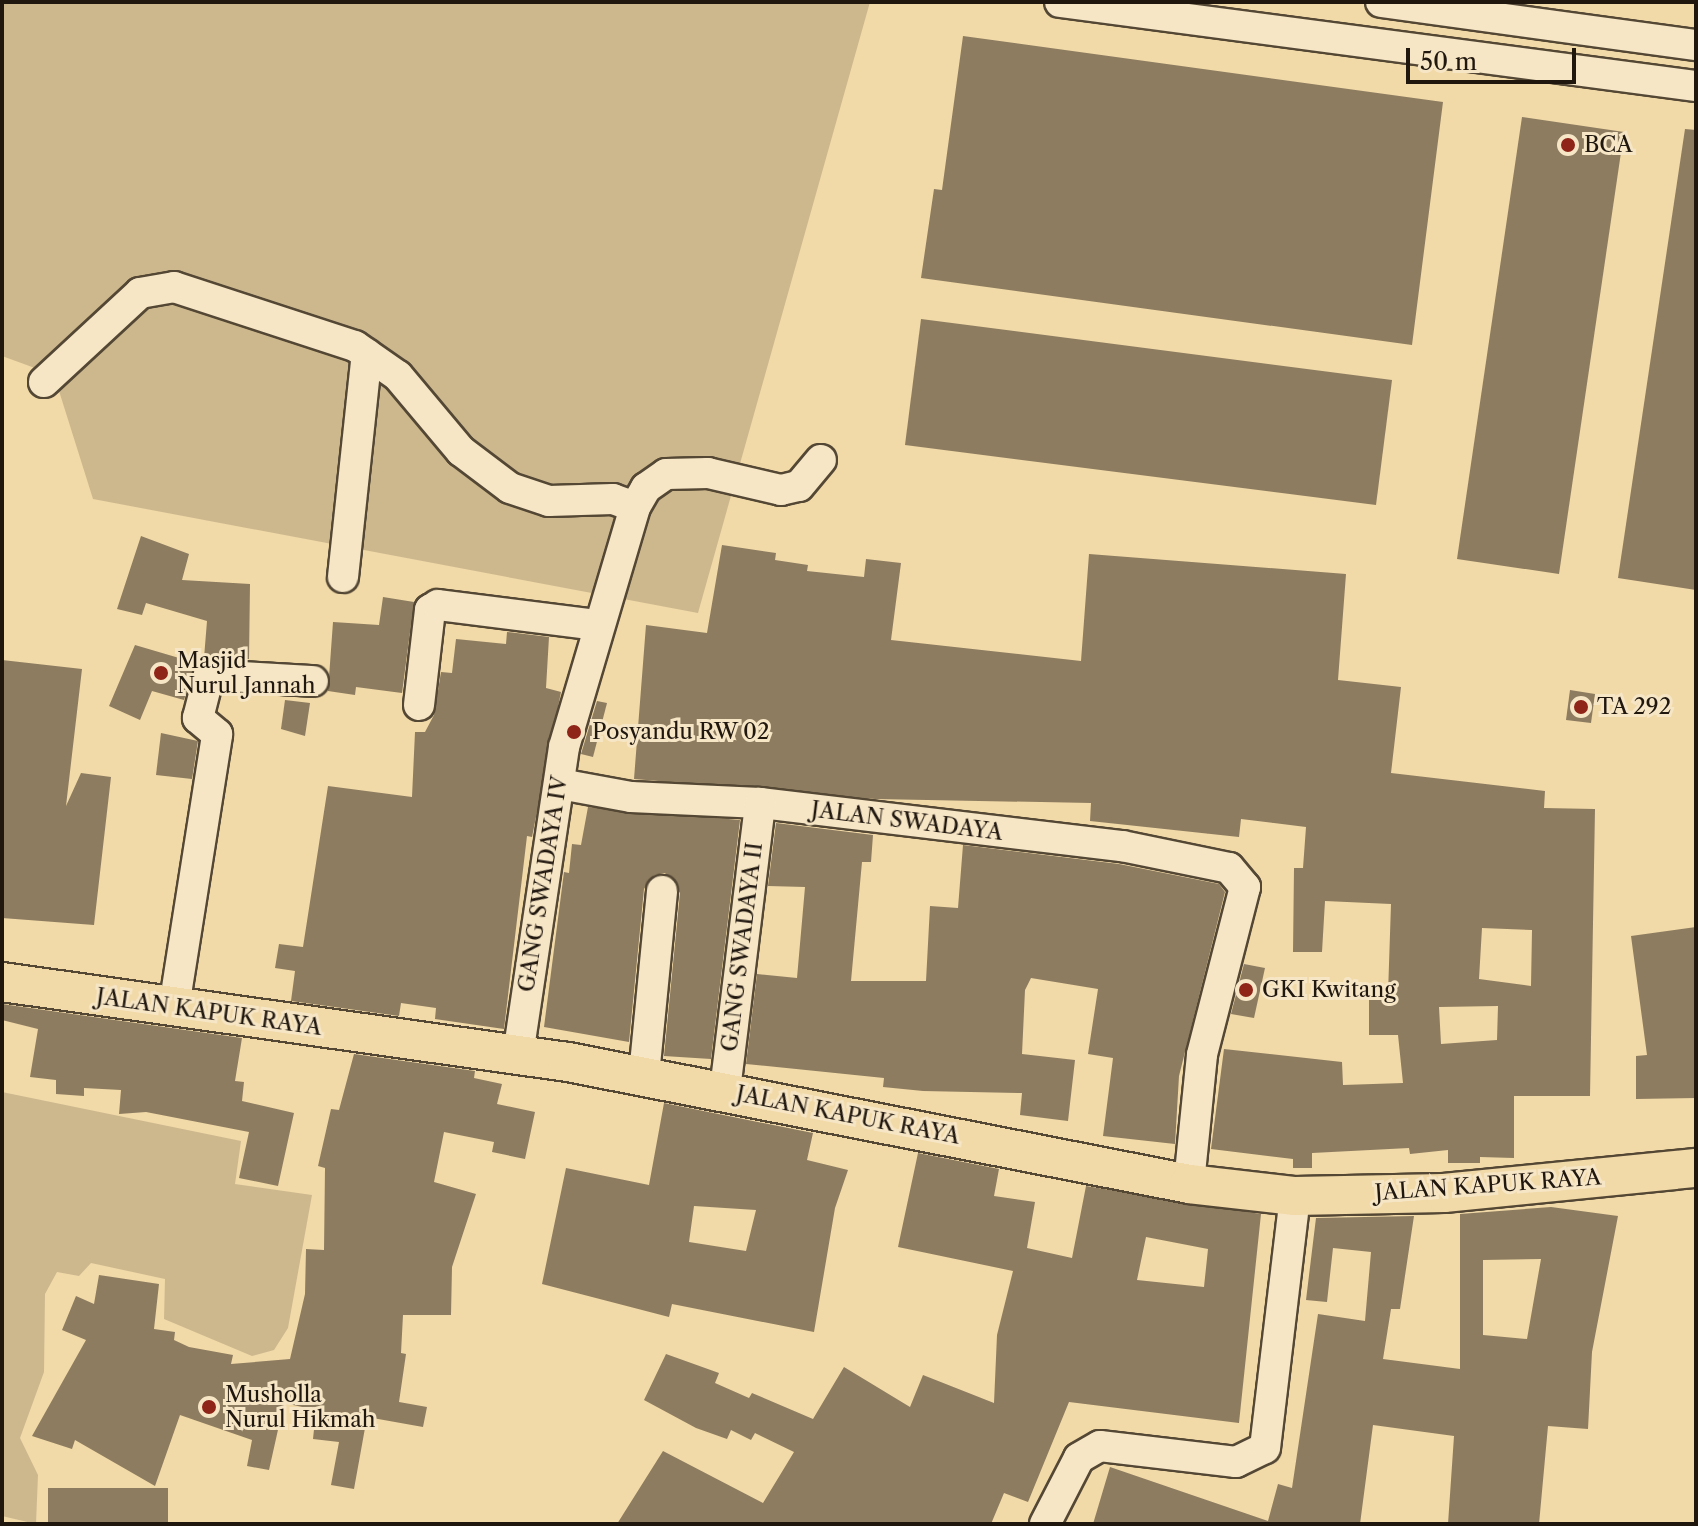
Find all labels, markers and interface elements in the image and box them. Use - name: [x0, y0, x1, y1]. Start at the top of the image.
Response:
- scale bar: [1410, 32, 1580, 82]
- text: 50 m: [1420, 47, 1477, 76]
- place label: BCA: [1584, 132, 1633, 158]
- marker: BCA: [1559, 136, 1577, 154]
- place label: Masjid Nurul Jannah: [177, 647, 315, 698]
- marker: Masjid Nurul Jannah: [152, 664, 170, 682]
- place label: TA 292: [1597, 694, 1672, 720]
- marker: TA 292: [1572, 698, 1590, 716]
- place label: Posyandu RW 02: [592, 719, 771, 745]
- marker: Posyandu RW 02: [563, 721, 585, 743]
- street label: GANG SWADAYA IV: [513, 774, 573, 994]
- street label: JALAN SWADAYA: [810, 796, 1004, 846]
- street label: GANG SWADAYA II: [716, 840, 768, 1054]
- place label: GKI Kwitang: [1262, 977, 1396, 1003]
- marker: GKI Kwitang: [1237, 981, 1255, 999]
- street label: JALAN KAPUK RAYA: [94, 983, 324, 1041]
- street label: JALAN KAPUK RAYA: [734, 1080, 962, 1150]
- street label: JALAN KAPUK RAYA: [1373, 1164, 1603, 1206]
- place label: Musholla Nurul Hikmah: [225, 1381, 376, 1432]
- marker: Musholla Nurul Hikmah: [200, 1398, 218, 1416]

